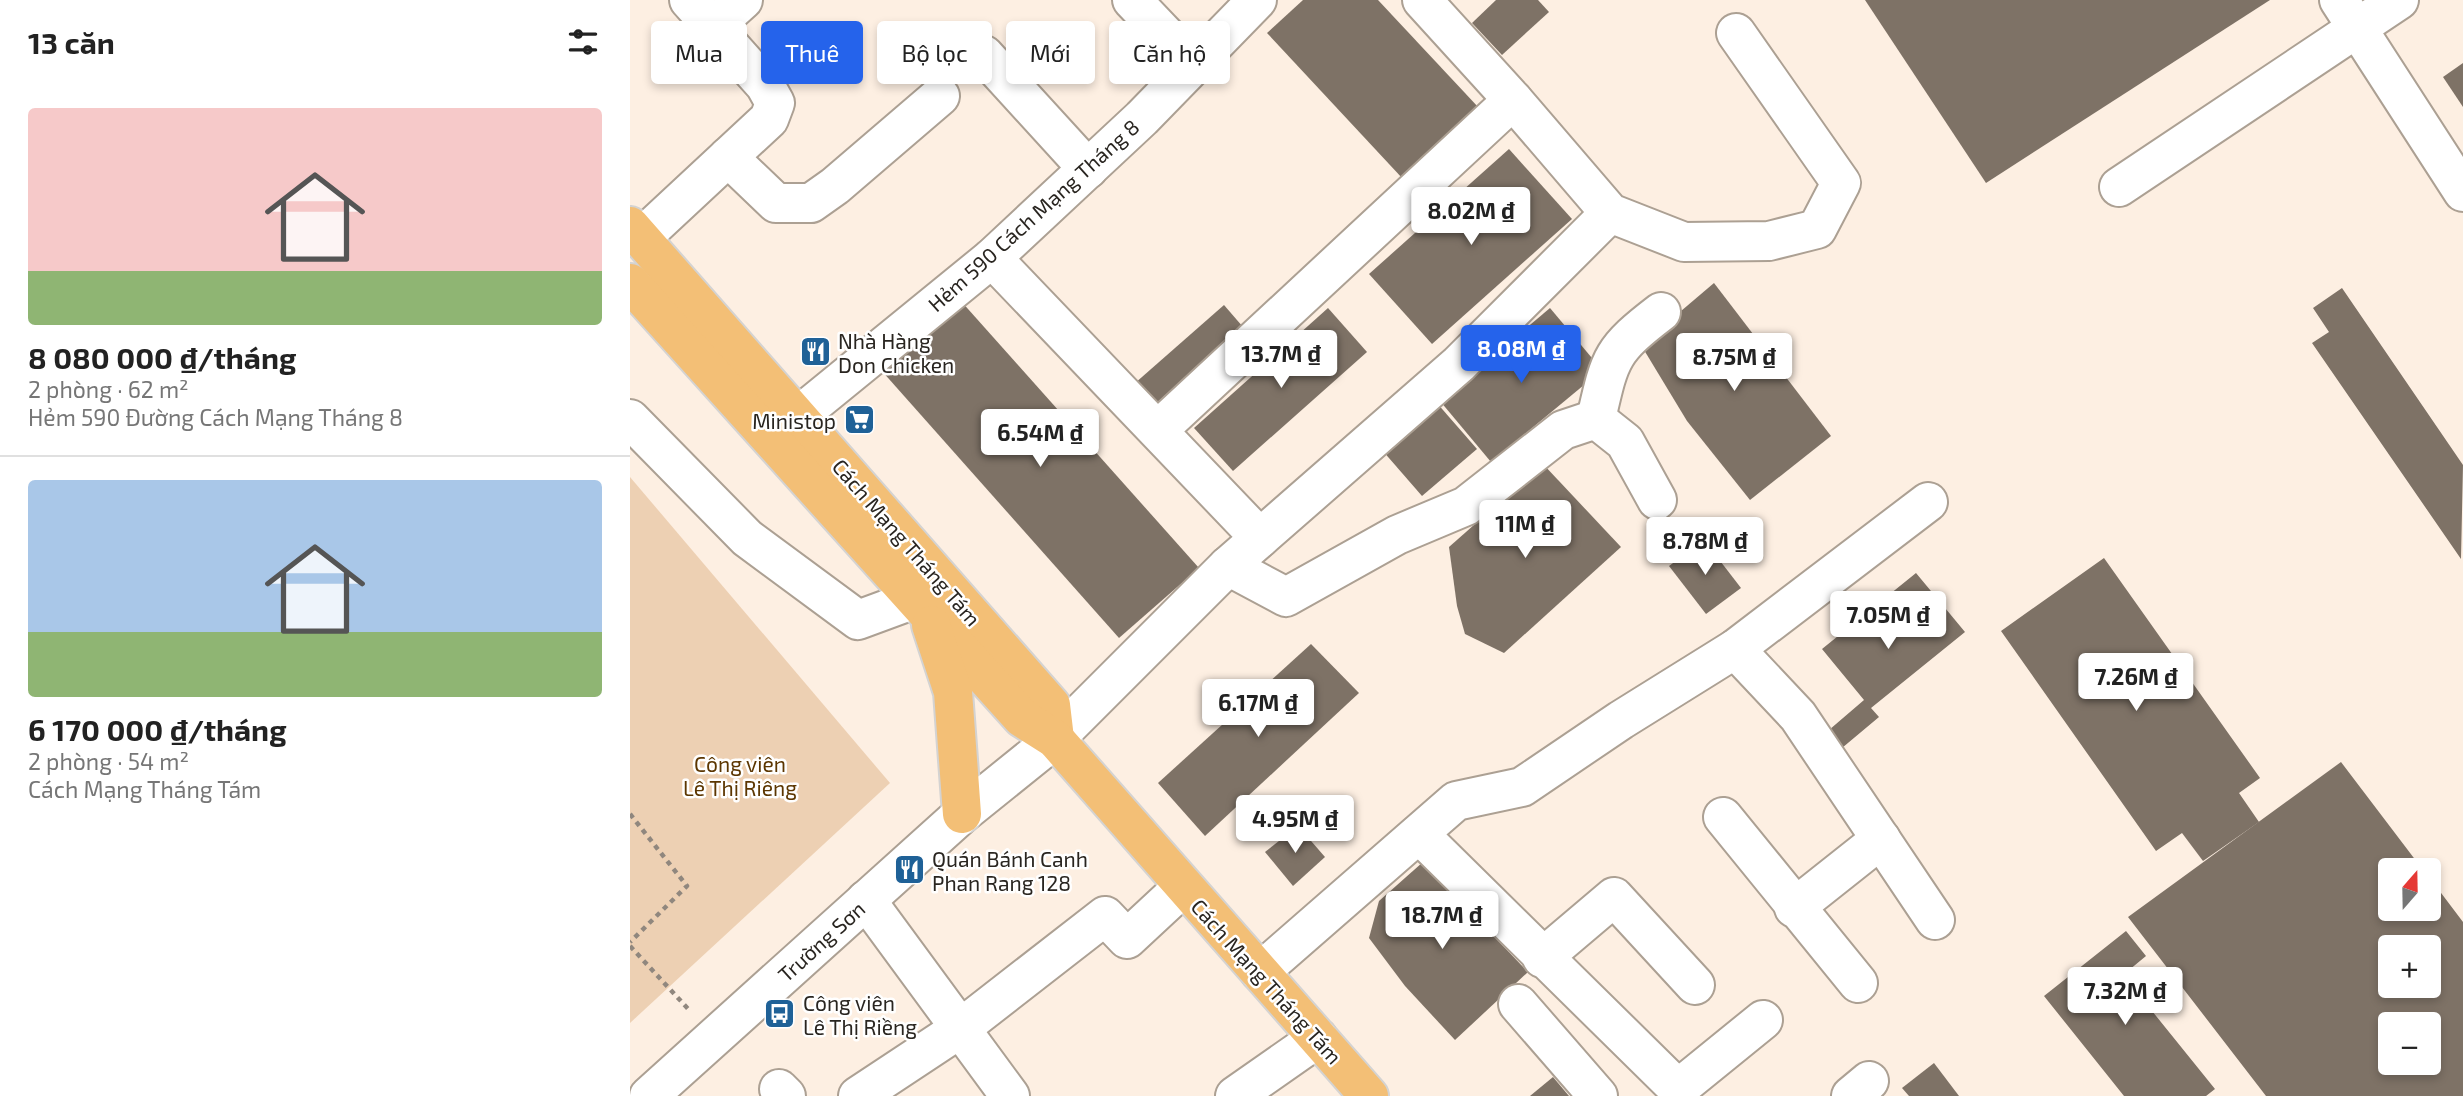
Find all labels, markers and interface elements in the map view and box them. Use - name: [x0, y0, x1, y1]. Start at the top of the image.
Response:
- chip: Mua: [651, 21, 747, 84]
- chip: Thuê: [761, 21, 863, 84]
- chip: Bộ lọc: [877, 21, 992, 84]
- chip: Mới: [1006, 21, 1095, 84]
- chip: Căn hộ: [1109, 21, 1230, 84]
- icon: filters: [564, 23, 602, 61]
- text: 13 căn: [28, 24, 115, 60]
- street label: Hẻm 590 Cách Mạng Tháng 8: [922, 114, 1144, 316]
- icon: home: [252, 154, 378, 280]
- pin: 8.02M ₫: [1406, 188, 1536, 247]
- text: 8.02M ₫: [1427, 196, 1515, 224]
- pin: 8.08M ₫: [1456, 326, 1586, 385]
- place label: Nhà Hàng Don Chicken: [838, 328, 954, 377]
- pin: 13.7M ₫: [1216, 330, 1346, 390]
- text: 8.08M ₫: [1477, 334, 1565, 362]
- pin: 8.75M ₫: [1669, 334, 1799, 393]
- restaurant icon: Nhà Hàng Don Chicken: [798, 335, 832, 369]
- text: 8 080 000 ₫/tháng: [28, 339, 296, 375]
- text: 13.7M ₫: [1241, 339, 1321, 367]
- text: 8.75M ₫: [1692, 342, 1776, 370]
- text: 2 phòng · 62 m²: [28, 375, 189, 403]
- text: Hẻm 590 Đường Cách Mạng Tháng 8: [28, 403, 403, 431]
- supermarket icon: Ministop: [842, 403, 876, 437]
- place label: Ministop: [752, 408, 836, 433]
- pin: 6.54M ₫: [975, 410, 1105, 469]
- text: 6.54M ₫: [997, 418, 1083, 446]
- street label: Cách Mạng Tháng Tám: [828, 453, 986, 631]
- pin: 11M ₫: [1476, 500, 1574, 560]
- text: 11M ₫: [1495, 509, 1555, 537]
- pin: 8.78M ₫: [1640, 518, 1770, 577]
- icon: home: [252, 526, 378, 652]
- text: 8.78M ₫: [1662, 526, 1748, 554]
- pin: 7.05M ₫: [1823, 592, 1953, 651]
- text: 7.05M ₫: [1846, 600, 1930, 628]
- pin: 7.26M ₫: [2071, 654, 2201, 713]
- text: 7.26M ₫: [2094, 662, 2178, 690]
- pin: 6.17M ₫: [1193, 680, 1323, 739]
- text: 6.17M ₫: [1218, 688, 1298, 716]
- text: 6 170 000 ₫/tháng: [28, 711, 287, 747]
- text: 2 phòng · 54 m²: [28, 747, 189, 775]
- park label: Công viên Lê Thị Riêng: [683, 751, 797, 800]
- text: Cách Mạng Tháng Tám: [28, 775, 261, 803]
- pin: 4.95M ₫: [1230, 796, 1360, 855]
- text: 4.95M ₫: [1252, 804, 1338, 832]
- place label: Quán Bánh Canh Phan Rang 128: [932, 846, 1088, 895]
- restaurant icon: Quán Bánh Canh Phan Rang 128: [892, 853, 926, 887]
- north arrow: [2378, 858, 2441, 920]
- map controls: [2378, 858, 2441, 1075]
- pin: 18.7M ₫: [1377, 892, 1507, 951]
- street label: Cách Mạng Tháng Tám: [1186, 894, 1348, 1068]
- street label: Trường Sơn: [772, 896, 870, 986]
- text: 18.7M ₫: [1402, 900, 1482, 928]
- button: +: [2378, 935, 2441, 998]
- pin: 7.32M ₫: [2060, 968, 2190, 1027]
- text: 7.32M ₫: [2084, 976, 2166, 1004]
- place label: Công viên Lê Thị Riềng: [803, 990, 917, 1039]
- bus stop icon: Công viên Lê Thị Riềng: [763, 997, 797, 1031]
- button: −: [2378, 1012, 2441, 1075]

